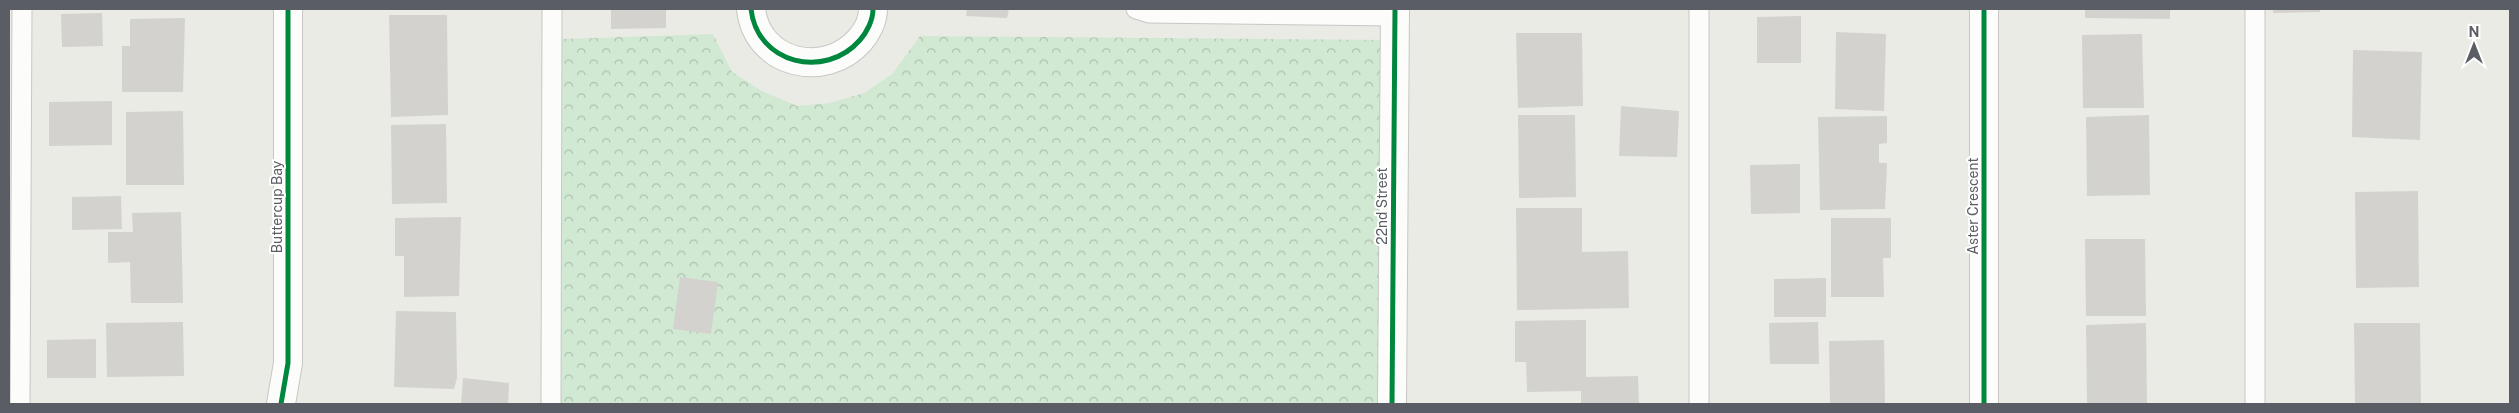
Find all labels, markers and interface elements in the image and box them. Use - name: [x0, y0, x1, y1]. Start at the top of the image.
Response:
- north arrow: [2449, 20, 2499, 70]
- text: N: [2469, 24, 2479, 40]
- street label: Aster Crescent: [1965, 157, 1981, 255]
- street label: Buttercup Bay: [269, 160, 285, 253]
- street label: 22nd Street: [1374, 167, 1390, 245]

